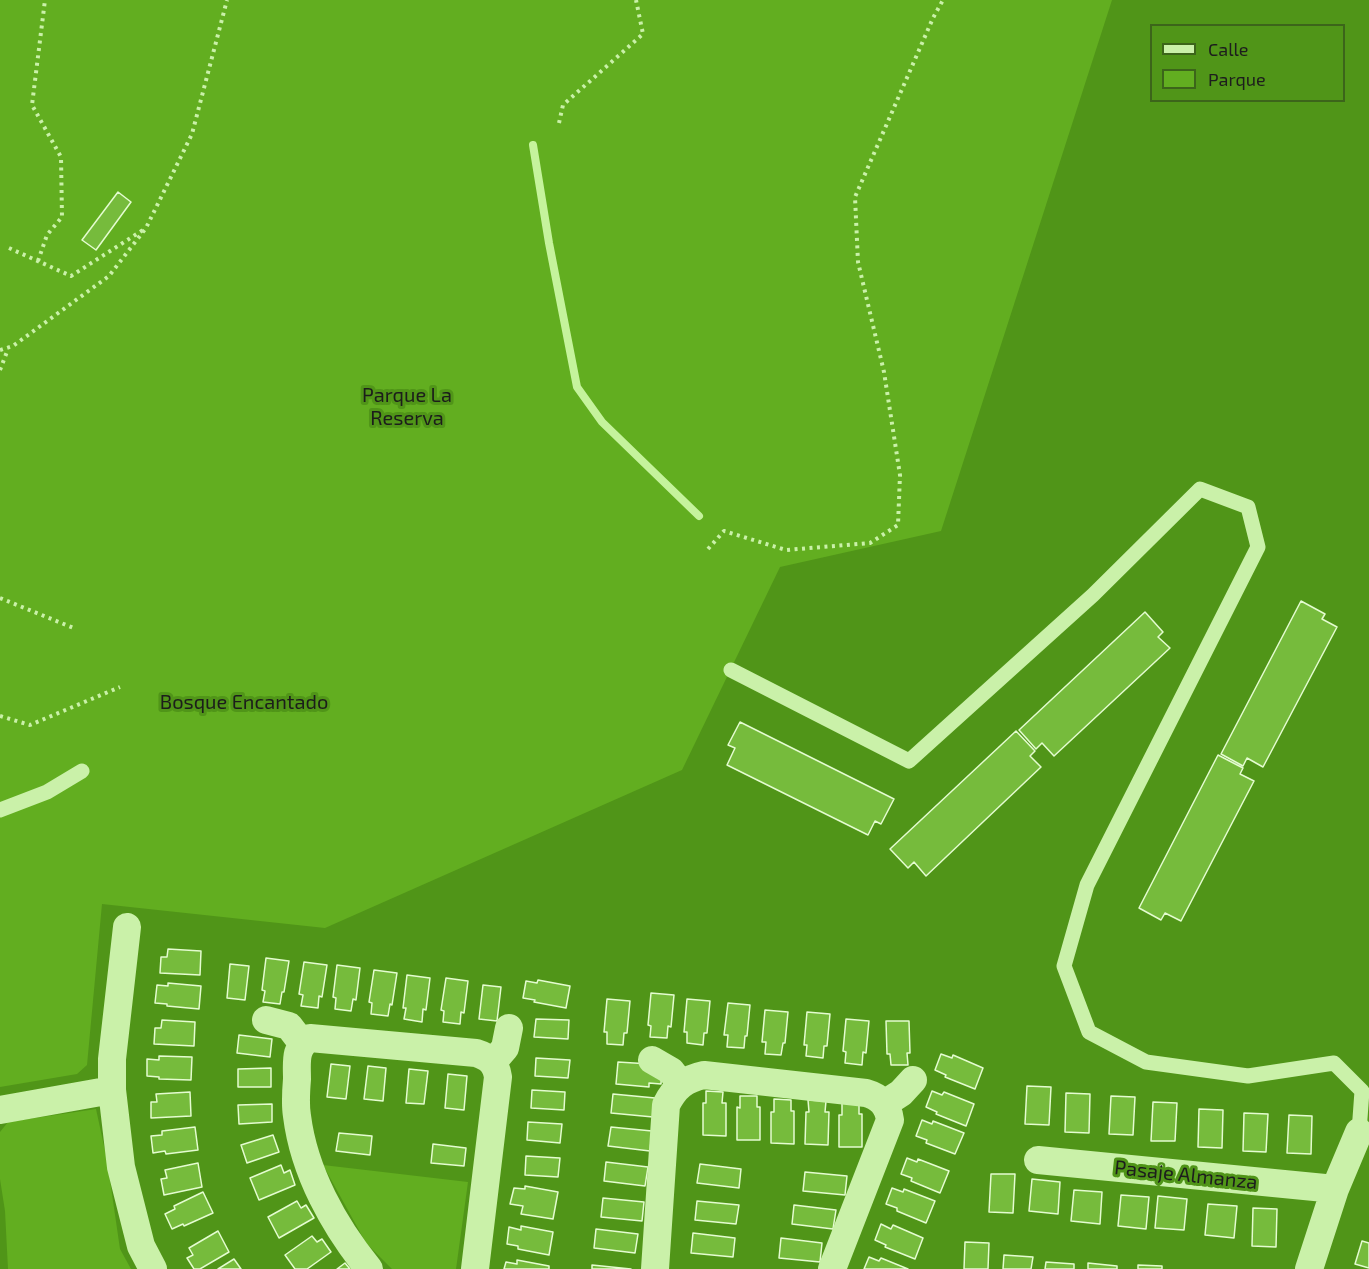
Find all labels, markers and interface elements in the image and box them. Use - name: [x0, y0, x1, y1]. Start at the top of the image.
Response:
- legend: [1150, 24, 1345, 102]
- text: Calle: [1208, 38, 1249, 60]
- text: Parque: [1208, 68, 1266, 90]
- park label: Parque La Reserva: [362, 383, 452, 430]
- park label: Bosque Encantado: [160, 690, 328, 714]
- street label: Pasaje Almanza: [1113, 1156, 1259, 1194]

